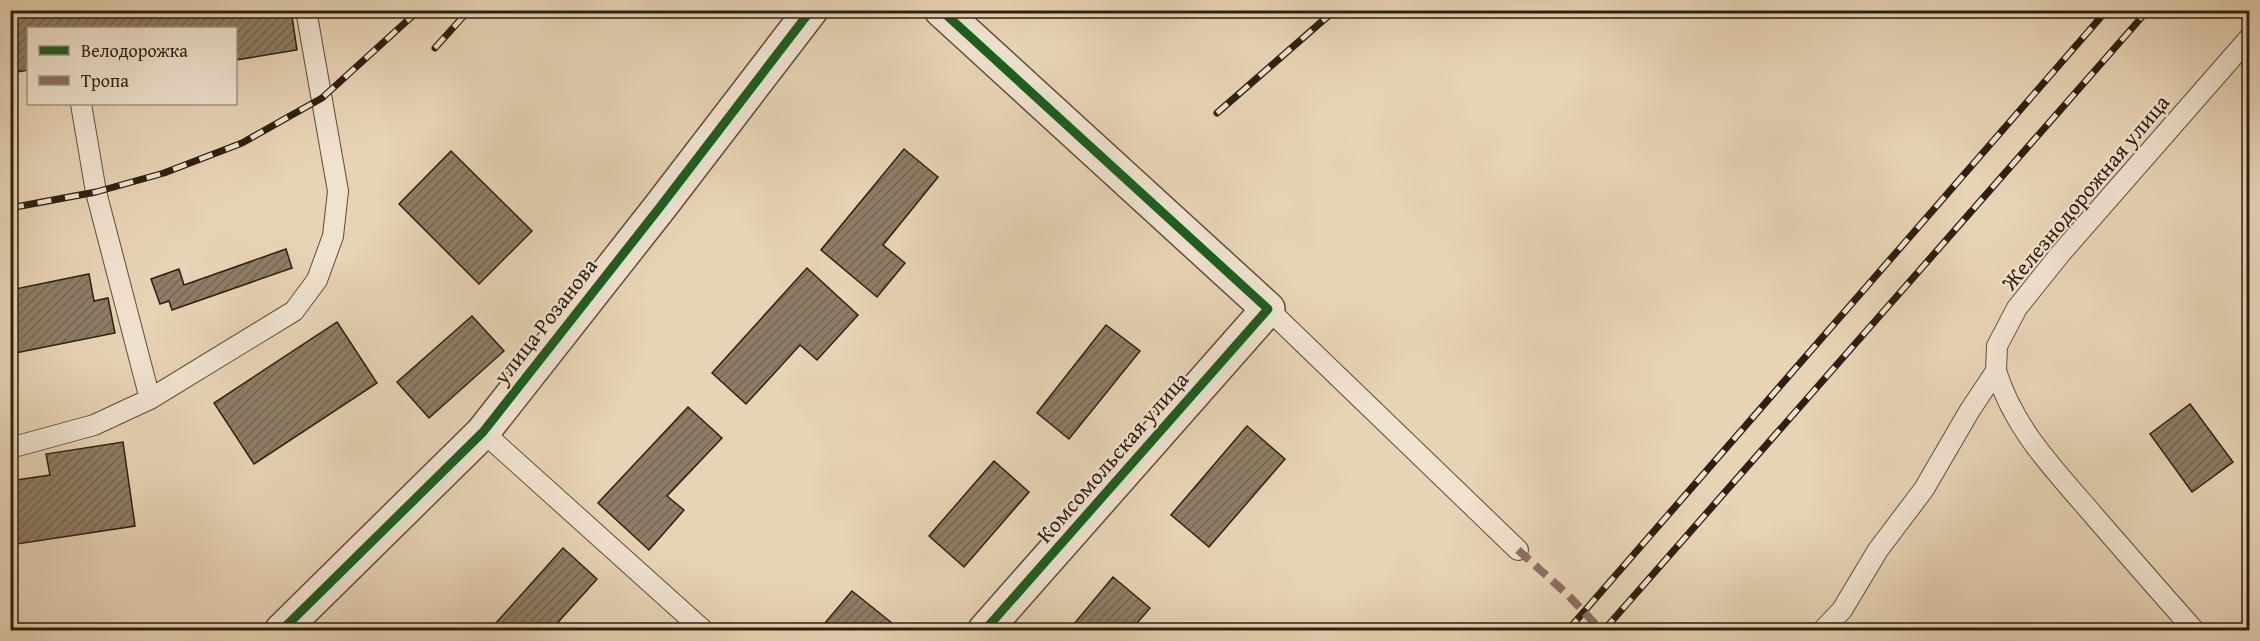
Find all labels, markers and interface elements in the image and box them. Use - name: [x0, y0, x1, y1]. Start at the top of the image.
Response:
- legend: [27, 27, 237, 105]
- text: Велодорожка: [81, 37, 188, 64]
- text: Тропа: [81, 67, 129, 94]
- street label: Железнодорожная улица: [1993, 87, 2177, 298]
- street label: улица Розанова: [485, 251, 605, 392]
- street label: Комсомольская улица: [1028, 364, 1196, 550]

